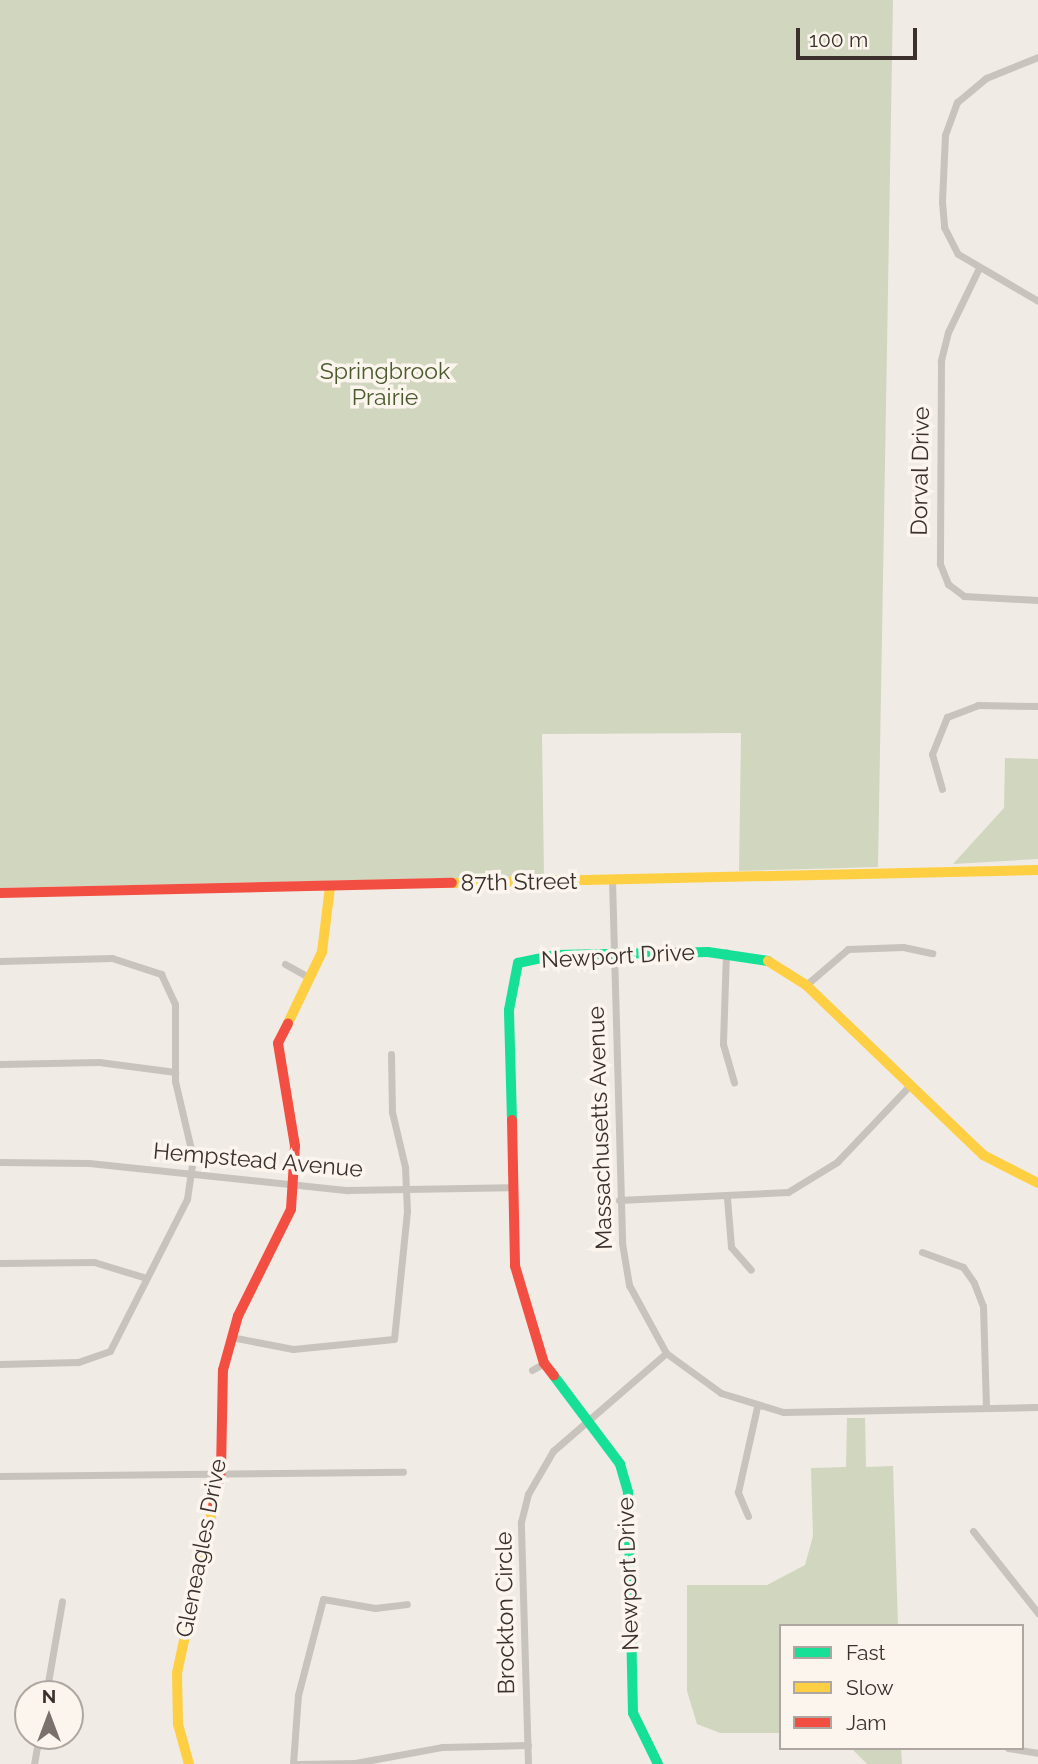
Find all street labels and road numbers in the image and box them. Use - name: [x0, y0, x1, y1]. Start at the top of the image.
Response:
- street label: Dorval Drive: [905, 406, 935, 536]
- street label: 87th Street: [460, 867, 578, 897]
- street label: Newport Drive: [540, 938, 696, 974]
- street label: Massachusetts Avenue: [582, 1005, 618, 1251]
- street label: Hempstead Avenue: [152, 1137, 364, 1183]
- street label: Gleneagles Drive: [170, 1456, 232, 1640]
- street label: Newport Drive: [612, 1497, 644, 1651]
- street label: Brockton Circle: [490, 1531, 520, 1695]

